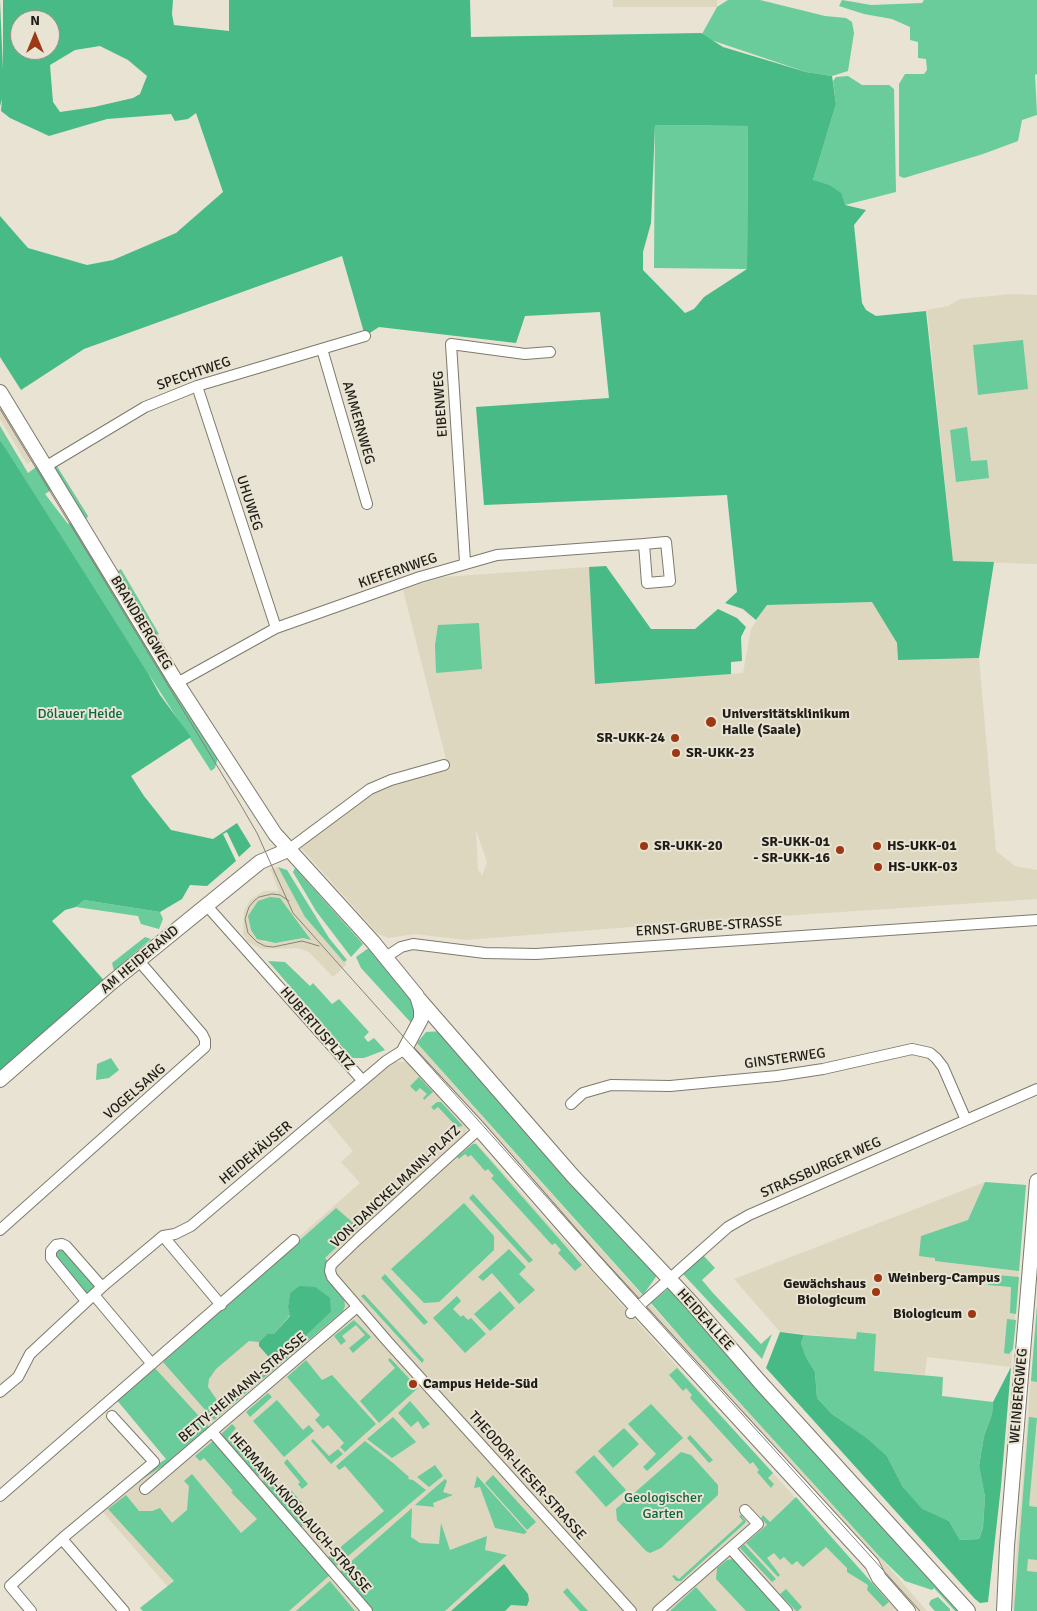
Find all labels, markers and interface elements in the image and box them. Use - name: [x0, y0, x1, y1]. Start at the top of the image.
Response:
- north arrow: [10, 10, 60, 60]
- text: N: [30, 12, 40, 29]
- street label: SPECHTWEG: [155, 354, 233, 394]
- street label: EIBENWEG: [430, 370, 452, 438]
- street label: AMMERNWEG: [338, 379, 378, 467]
- street label: UHUWEG: [232, 473, 266, 533]
- street label: KIEFERNWEG: [356, 550, 440, 592]
- street label: BRANDBERGWEG: [106, 573, 176, 673]
- park label: Dölauer Heide: [37, 706, 123, 722]
- place label: Universitätsklinikum Halle (Saale): [722, 706, 850, 739]
- marker: Universitätsklinikum Halle (Saale): [704, 715, 718, 729]
- place label: SR-UKK-24: [596, 730, 665, 746]
- marker: SR-UKK-24: [669, 732, 681, 744]
- place label: SR-UKK-23: [686, 745, 755, 761]
- marker: SR-UKK-23: [670, 747, 682, 759]
- place label: SR-UKK-01 - SR-UKK-16: [753, 834, 830, 866]
- place label: SR-UKK-20: [654, 838, 723, 854]
- place label: HS-UKK-01: [887, 838, 957, 854]
- marker: SR-UKK-20: [638, 840, 650, 852]
- marker: HS-UKK-01: [871, 840, 883, 852]
- marker: SR-UKK-01 - SR-UKK-16: [834, 844, 846, 856]
- place label: HS-UKK-03: [888, 859, 958, 875]
- marker: HS-UKK-03: [872, 861, 884, 873]
- street label: ERNST-GRUBE-STRASSE: [635, 913, 783, 941]
- street label: AM HEIDERAND: [97, 922, 183, 998]
- street label: HUBERTUSPLATZ: [276, 984, 358, 1074]
- street label: GINSTERWEG: [743, 1045, 827, 1073]
- street label: VOGELSANG: [101, 1061, 169, 1123]
- street label: HEIDEHÄUSER: [216, 1118, 296, 1188]
- street label: VON-DANCKELMANN-PLATZ: [327, 1122, 465, 1252]
- street label: STRASSBURGER WEG: [758, 1134, 884, 1202]
- place label: Weinberg-Campus: [888, 1270, 1000, 1286]
- marker: Weinberg-Campus: [872, 1272, 884, 1284]
- place label: Gewächshaus Biologicum: [783, 1276, 866, 1308]
- street label: HEIDEALLEE: [673, 1286, 737, 1354]
- marker: Gewächshaus Biologicum: [870, 1286, 882, 1298]
- place label: Biologicum: [893, 1306, 962, 1322]
- marker: Biologicum: [966, 1308, 978, 1320]
- street label: BETTY-HEIMANN-STRASSE: [176, 1330, 310, 1446]
- street label: WEINBERGWEG: [1006, 1348, 1032, 1444]
- place label: Campus Heide-Süd: [423, 1376, 538, 1392]
- marker: Campus Heide-Süd: [407, 1378, 419, 1390]
- street label: THEODOR-LIESER-STRASSE: [465, 1408, 589, 1544]
- street label: HERMANN-KNOBLAUCH-STRASSE: [226, 1429, 374, 1597]
- park label: Geologischer Garten: [624, 1490, 702, 1522]

